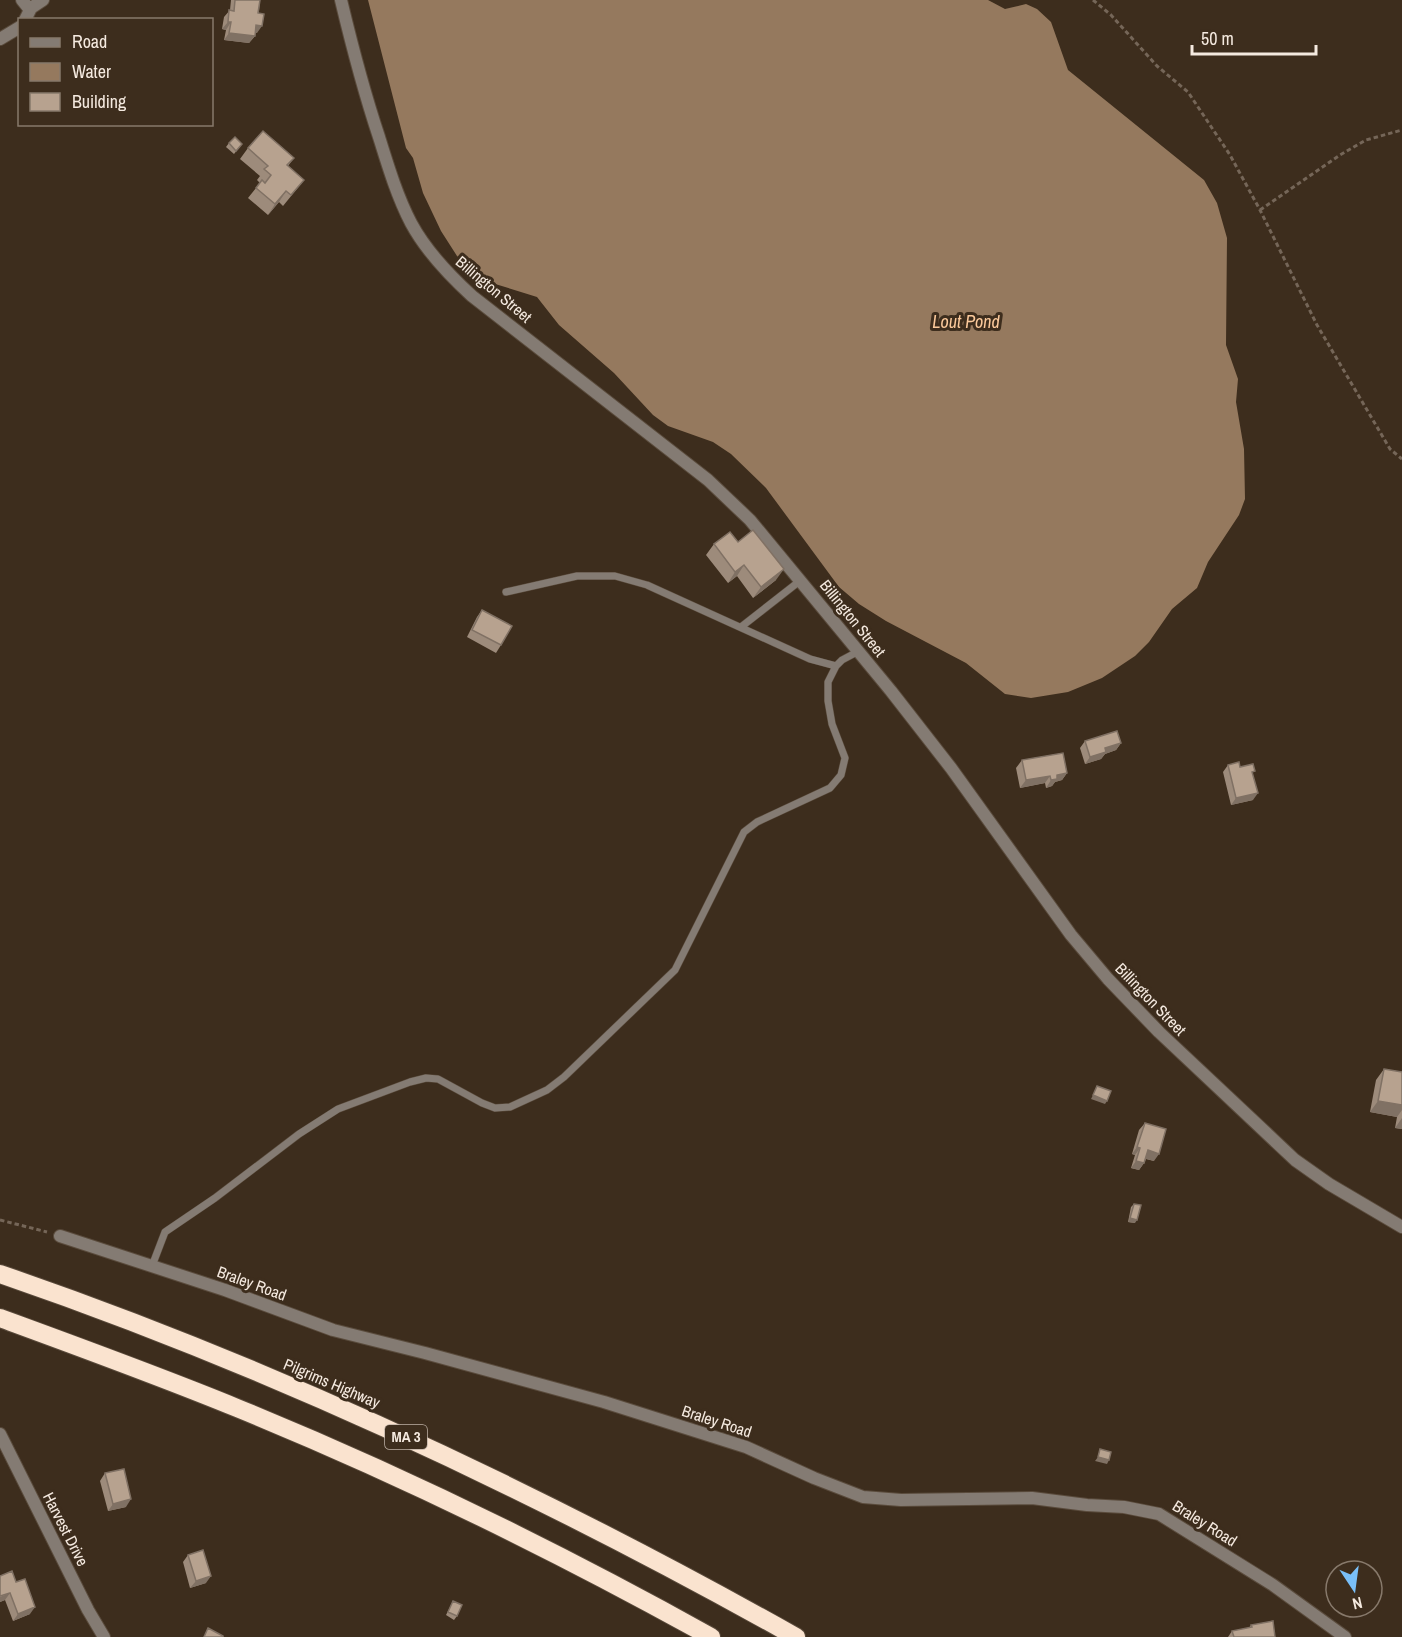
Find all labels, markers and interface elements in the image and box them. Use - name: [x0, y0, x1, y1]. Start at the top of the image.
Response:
- legend: [18, 18, 213, 126]
- scale bar: [1192, 18, 1316, 56]
- text: 50 m: [1201, 26, 1234, 51]
- text: Road: [72, 29, 107, 54]
- text: Water: [72, 59, 111, 84]
- text: Building: [72, 89, 127, 114]
- street label: Billington Street: [451, 251, 537, 328]
- water label: Lout Pond: [932, 309, 1000, 334]
- street label: Billington Street: [815, 575, 891, 661]
- street label: Billington Street: [1111, 958, 1192, 1040]
- street label: Braley Road: [214, 1260, 290, 1306]
- street label: Pilgrims Highway: [280, 1353, 384, 1413]
- street label: Braley Road: [679, 1399, 755, 1443]
- road number: MA 3: [385, 1425, 427, 1449]
- street label: Harvest Drive: [38, 1488, 94, 1570]
- street label: Braley Road: [1169, 1495, 1241, 1551]
- north arrow: [1324, 1559, 1384, 1619]
- text: N: [1350, 1592, 1364, 1615]

